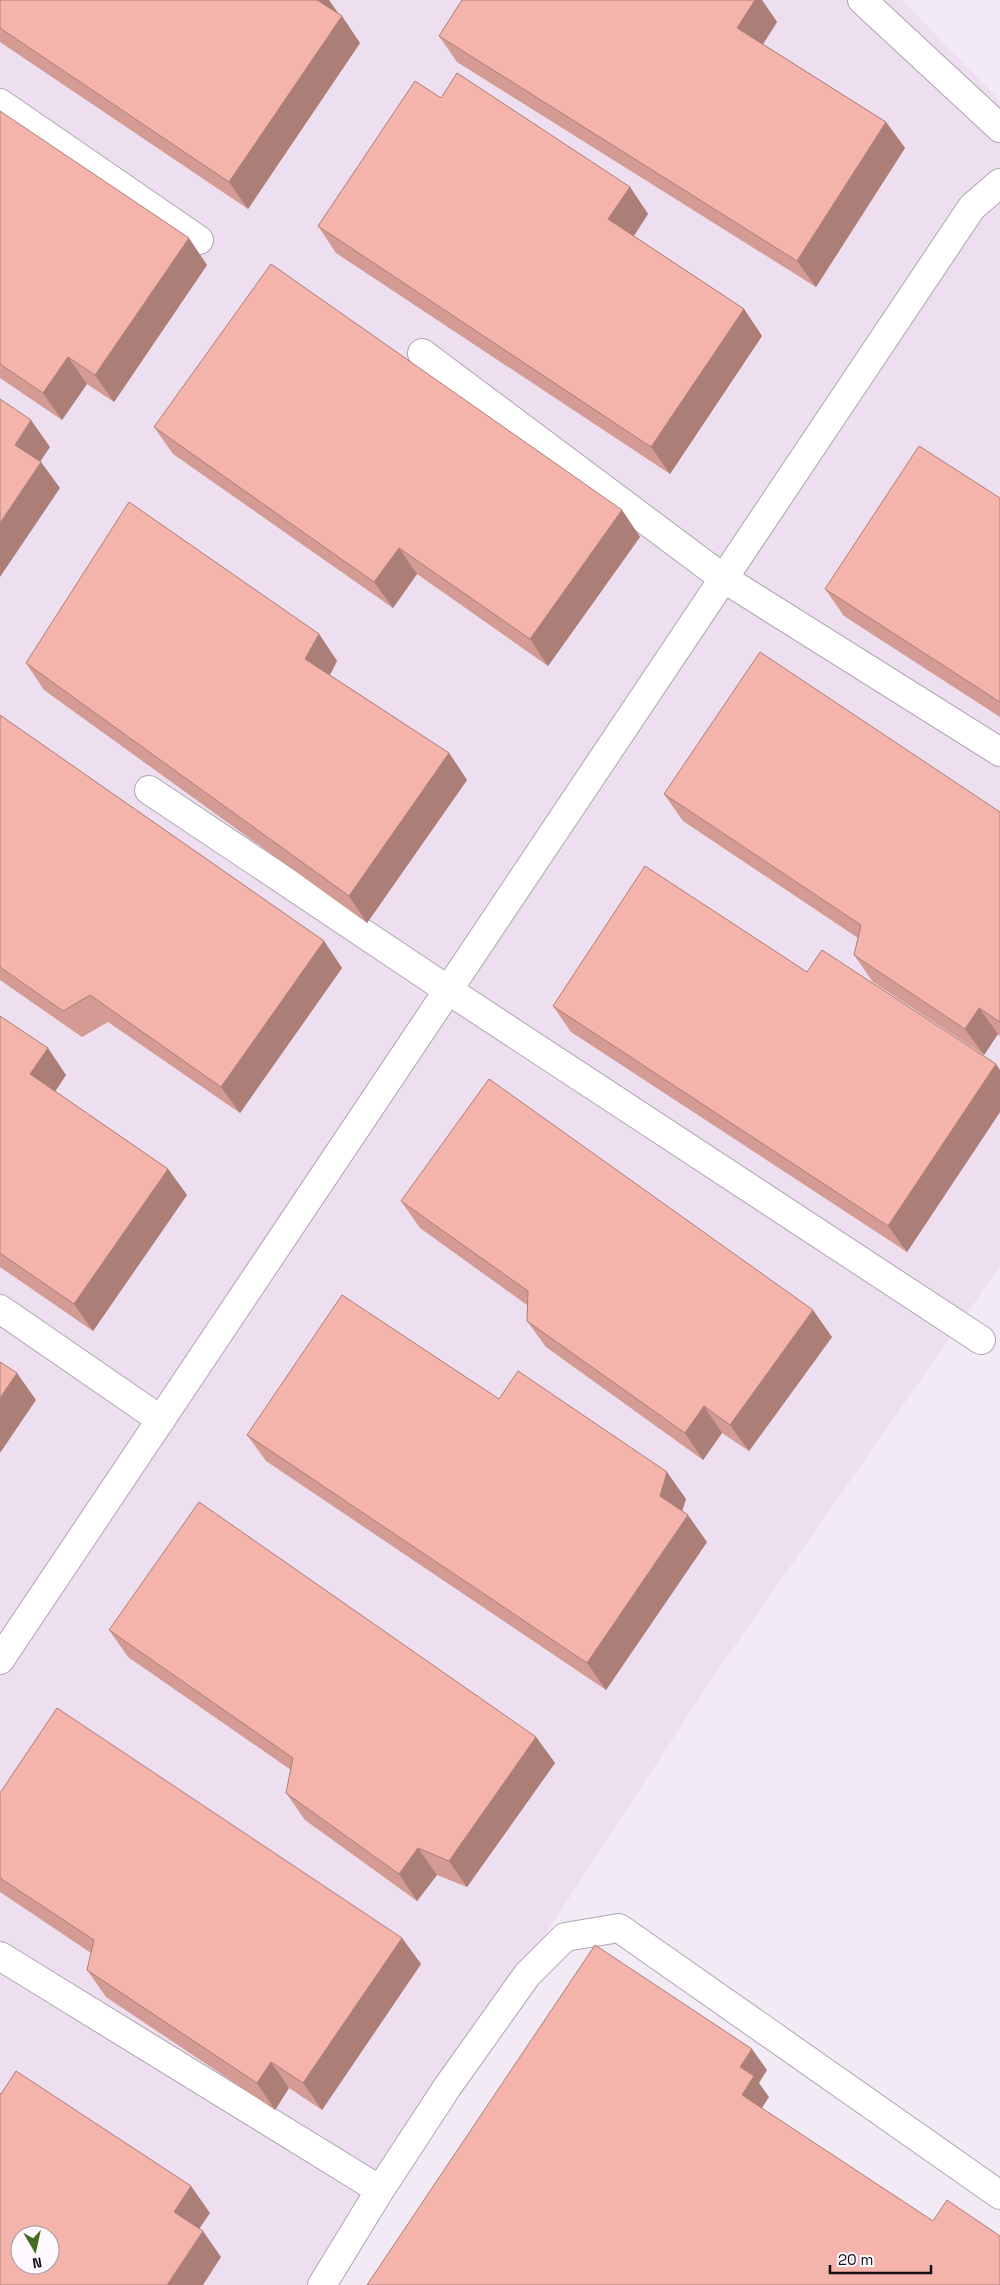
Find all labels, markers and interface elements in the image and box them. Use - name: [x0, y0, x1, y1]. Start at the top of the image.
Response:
- north arrow: [10, 2225, 60, 2275]
- scale bar: [830, 2242, 931, 2274]
- text: 20 m: [838, 2250, 873, 2269]
- text: N: [31, 2253, 43, 2272]

